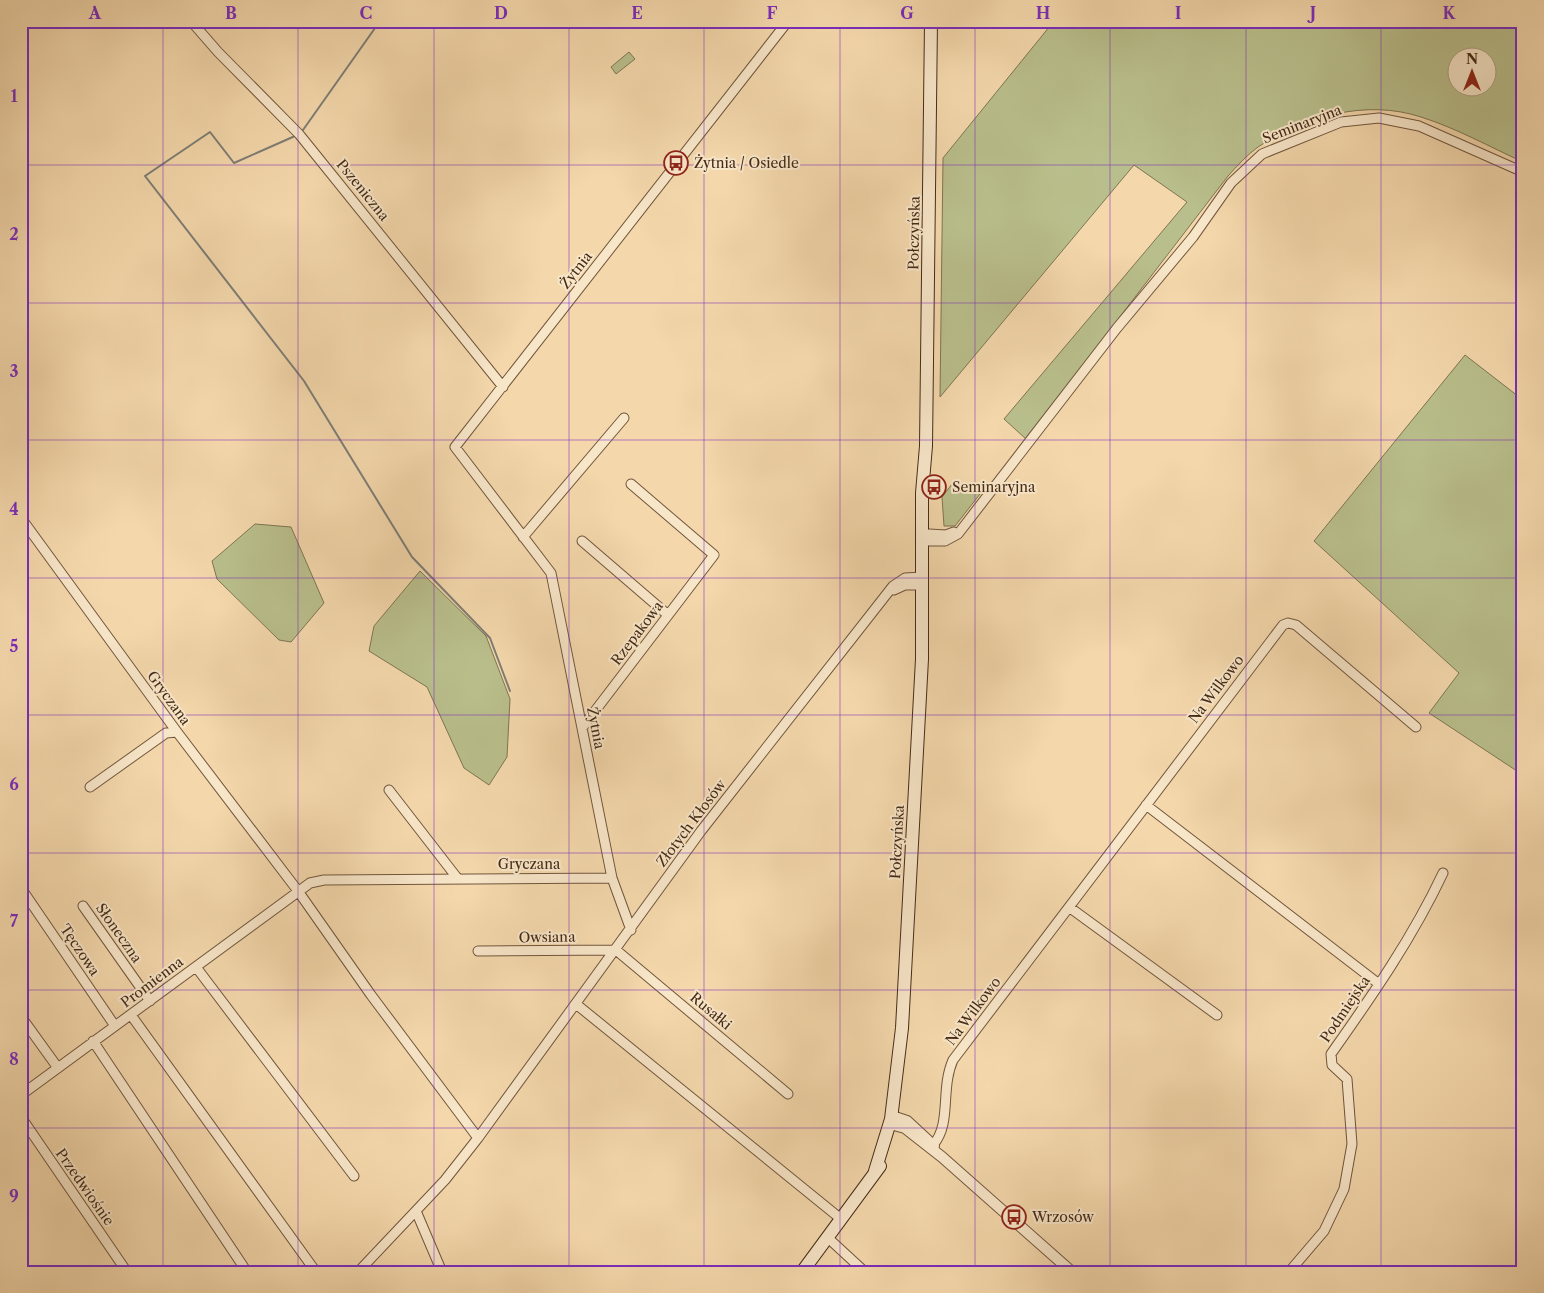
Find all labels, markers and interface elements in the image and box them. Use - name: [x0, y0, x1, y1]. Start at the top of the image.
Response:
- text: A: [88, 3, 102, 23]
- text: B: [225, 3, 237, 23]
- text: C: [360, 3, 372, 23]
- text: D: [494, 3, 508, 23]
- text: E: [631, 3, 643, 23]
- text: F: [767, 3, 778, 23]
- text: G: [900, 3, 914, 23]
- text: H: [1036, 3, 1050, 23]
- text: I: [1175, 3, 1182, 23]
- text: J: [1307, 3, 1316, 23]
- text: K: [1443, 3, 1457, 23]
- north arrow: [1446, 48, 1496, 98]
- text: N: [1466, 50, 1478, 68]
- text: 1: [10, 86, 18, 106]
- street label: Seminaryjna: [1260, 100, 1345, 147]
- bus stop icon: Żytnia / Osiedle: [663, 150, 689, 176]
- place label: Żytnia / Osiedle: [694, 154, 799, 172]
- street label: Pszeniczna: [333, 156, 394, 225]
- street label: Połczyńska: [904, 195, 924, 270]
- text: 2: [9, 224, 19, 244]
- street label: Żytnia: [556, 247, 596, 292]
- text: 3: [9, 361, 19, 381]
- bus stop icon: Seminaryjna: [921, 474, 947, 500]
- place label: Seminaryjna: [952, 478, 1036, 496]
- text: 4: [9, 499, 19, 519]
- street label: Rzepakowa: [607, 597, 667, 669]
- text: 5: [10, 636, 19, 656]
- street label: Na Wilkowo: [1184, 651, 1248, 727]
- street label: Gryczana: [143, 667, 195, 729]
- street label: Żytnia: [583, 706, 609, 751]
- text: 6: [9, 774, 19, 794]
- street label: Złotych Kłosów: [652, 776, 730, 870]
- street label: Połczyńska: [886, 804, 908, 879]
- street label: Gryczana: [498, 855, 561, 873]
- street label: Słoneczna: [92, 900, 146, 967]
- text: 7: [10, 911, 19, 931]
- street label: Tęczowa: [56, 921, 104, 980]
- street label: Owsiana: [518, 927, 576, 946]
- street label: Promienna: [117, 952, 187, 1011]
- street label: Podmiejska: [1316, 972, 1374, 1046]
- street label: Na Wilkowo: [941, 973, 1005, 1049]
- street label: Rusałki: [686, 988, 736, 1034]
- text: 8: [9, 1049, 19, 1069]
- street label: Przedwiośnie: [52, 1145, 118, 1229]
- text: 9: [9, 1186, 19, 1206]
- bus stop icon: Wrzosów: [1001, 1204, 1027, 1230]
- place label: Wrzosów: [1031, 1208, 1094, 1226]

